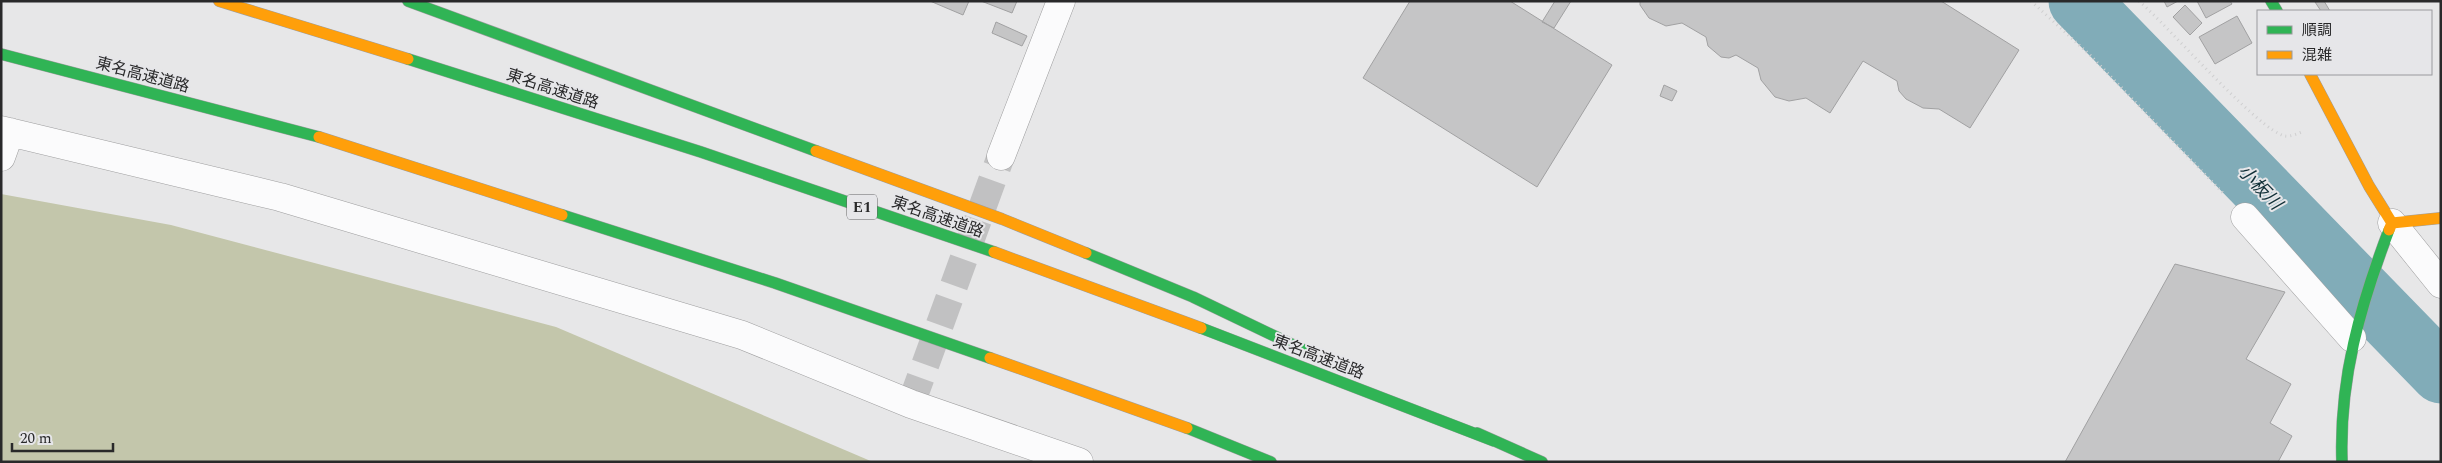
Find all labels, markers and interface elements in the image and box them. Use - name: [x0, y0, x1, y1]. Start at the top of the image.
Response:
- legend: [2257, 10, 2432, 75]
- text: 順調: [2302, 19, 2332, 42]
- text: 混雑: [2302, 44, 2332, 67]
- street label: 東名高速道路: [93, 51, 192, 99]
- street label: 東名高速道路: [503, 63, 602, 115]
- water label: 小板川: [2231, 159, 2289, 218]
- street label: 東名高速道路: [888, 190, 987, 244]
- road number: E1: [847, 194, 877, 220]
- street label: 東名高速道路: [1270, 329, 1368, 385]
- scale bar: [12, 420, 114, 452]
- text: 20 m: [20, 427, 52, 450]

